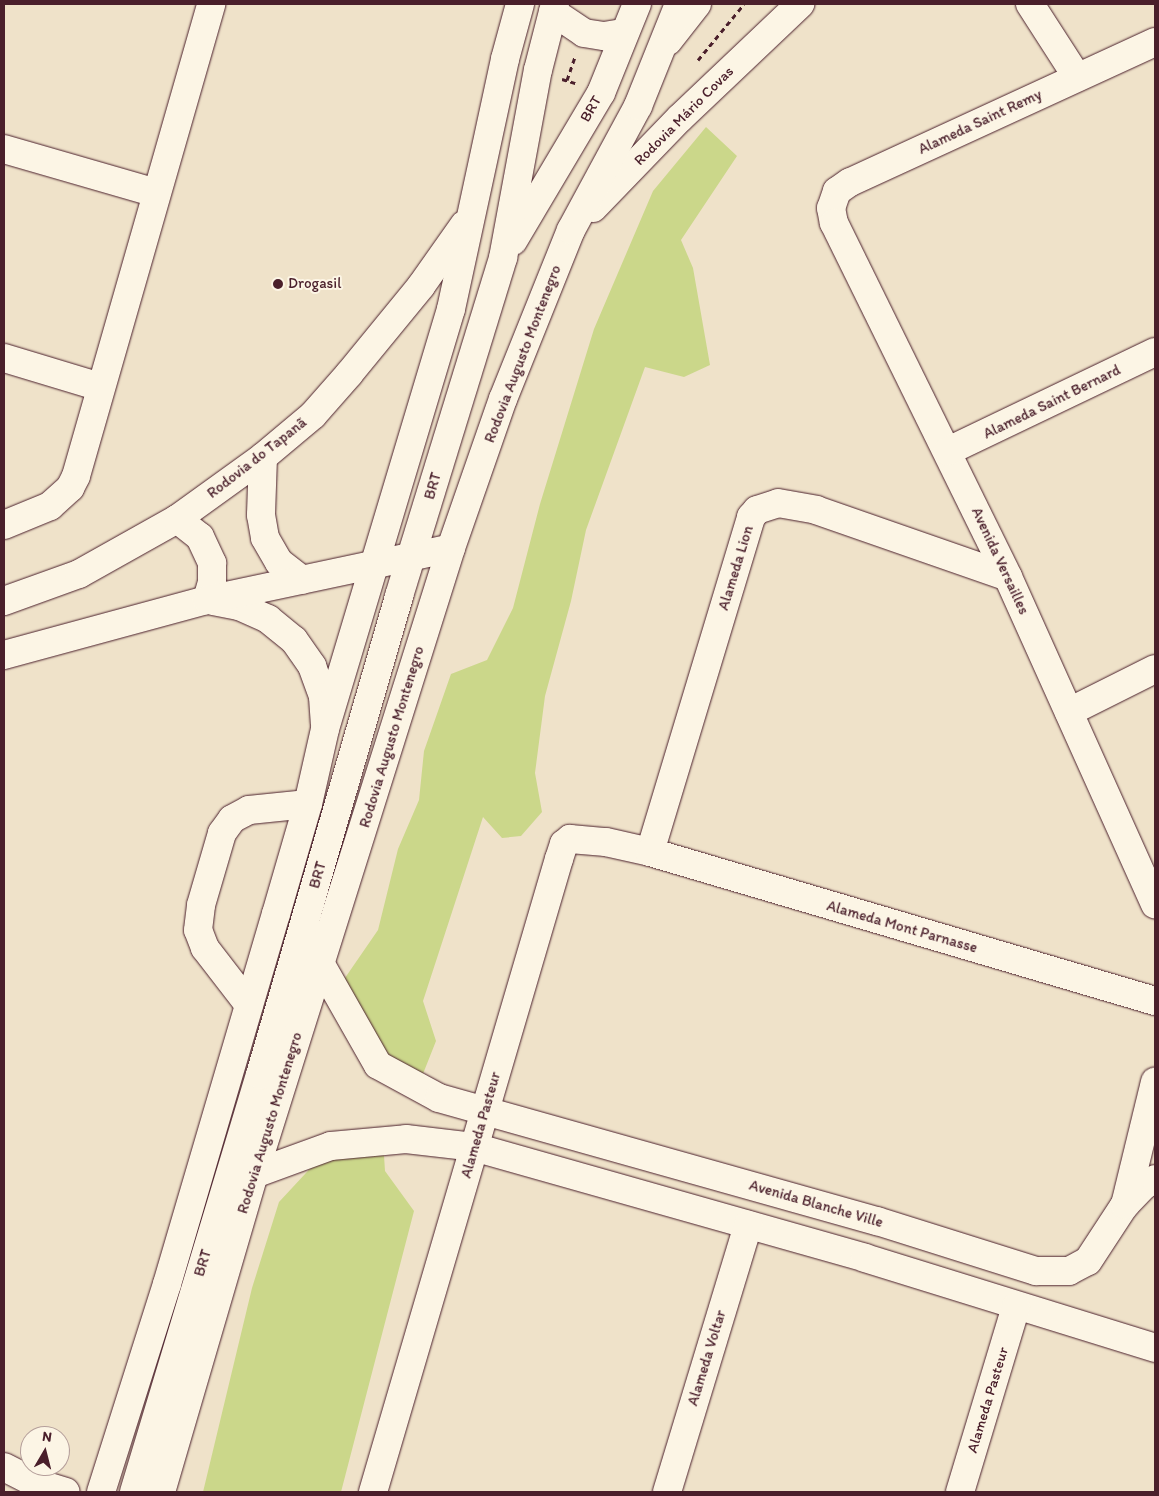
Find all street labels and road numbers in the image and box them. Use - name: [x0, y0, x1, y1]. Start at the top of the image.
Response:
- street label: Rodovia Mário Covas: [631, 63, 737, 169]
- street label: Alameda Saint Remy: [916, 86, 1044, 158]
- street label: BRT: [576, 93, 606, 125]
- street label: Rodovia Augusto Montenegro: [481, 263, 565, 445]
- street label: Alameda Saint Bernard: [981, 361, 1123, 443]
- street label: Rodovia do Tapanã: [204, 414, 310, 502]
- street label: BRT: [421, 470, 445, 502]
- street label: Avenida Versailles: [967, 505, 1033, 617]
- street label: Alameda Lion: [715, 523, 757, 613]
- street label: Rodovia Augusto Montenegro: [356, 644, 428, 830]
- street label: BRT: [306, 859, 330, 891]
- street label: Alameda Mont Parnasse: [825, 897, 979, 957]
- street label: Rodovia Augusto Montenegro: [234, 1030, 306, 1216]
- street label: Alameda Pasteur: [457, 1070, 505, 1180]
- street label: Avenida Blanche Ville: [747, 1176, 885, 1232]
- street label: BRT: [190, 1247, 216, 1279]
- street label: Alameda Voltar: [684, 1308, 730, 1408]
- street label: Alameda Pasteur: [963, 1345, 1013, 1455]

